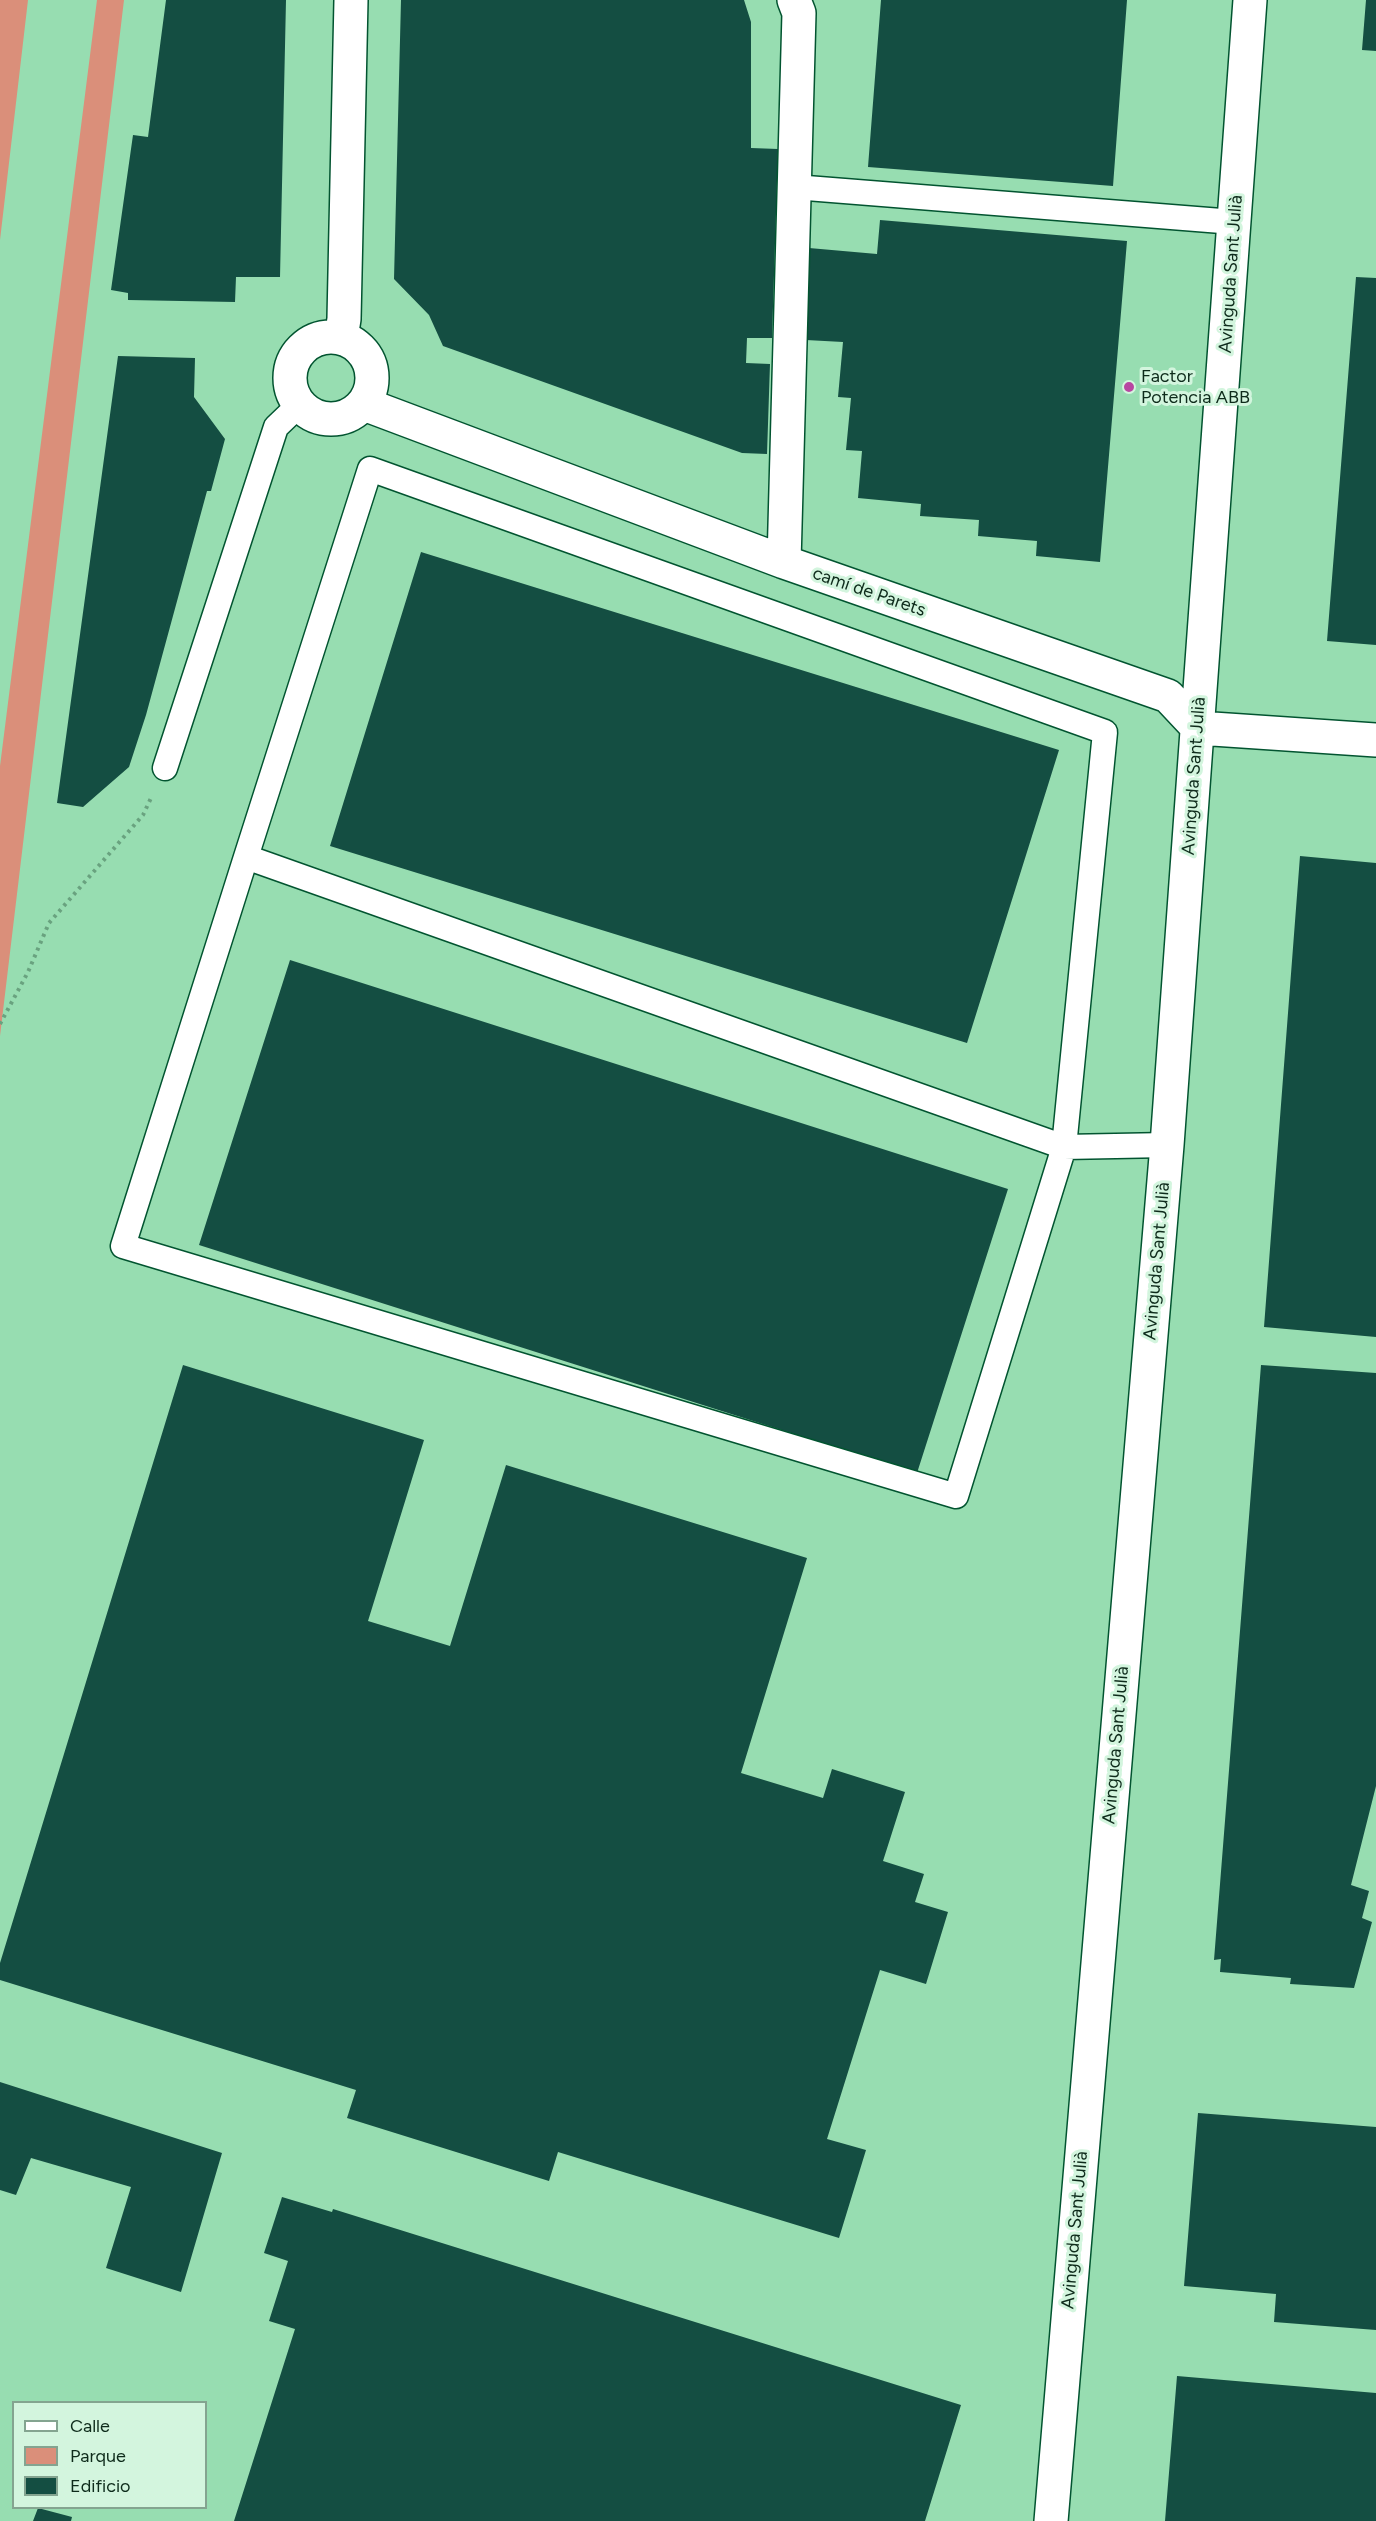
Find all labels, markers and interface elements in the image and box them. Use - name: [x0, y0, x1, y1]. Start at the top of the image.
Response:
- street label: Avinguda Sant Julià: [1215, 194, 1247, 354]
- place label: Factor Potencia ABB: [1141, 366, 1250, 409]
- marker: Factor Potencia ABB: [1122, 380, 1136, 394]
- street label: camí de Parets: [810, 563, 928, 621]
- street label: Avinguda Sant Julià: [1178, 696, 1210, 856]
- street label: Avinguda Sant Julià: [1139, 1181, 1175, 1341]
- street label: Avinguda Sant Julià: [1098, 1665, 1134, 1825]
- street label: Avinguda Sant Julià: [1057, 2150, 1093, 2310]
- legend: [12, 2401, 207, 2509]
- text: Calle: [70, 2415, 110, 2437]
- text: Parque: [70, 2445, 126, 2467]
- text: Edificio: [70, 2475, 131, 2497]

